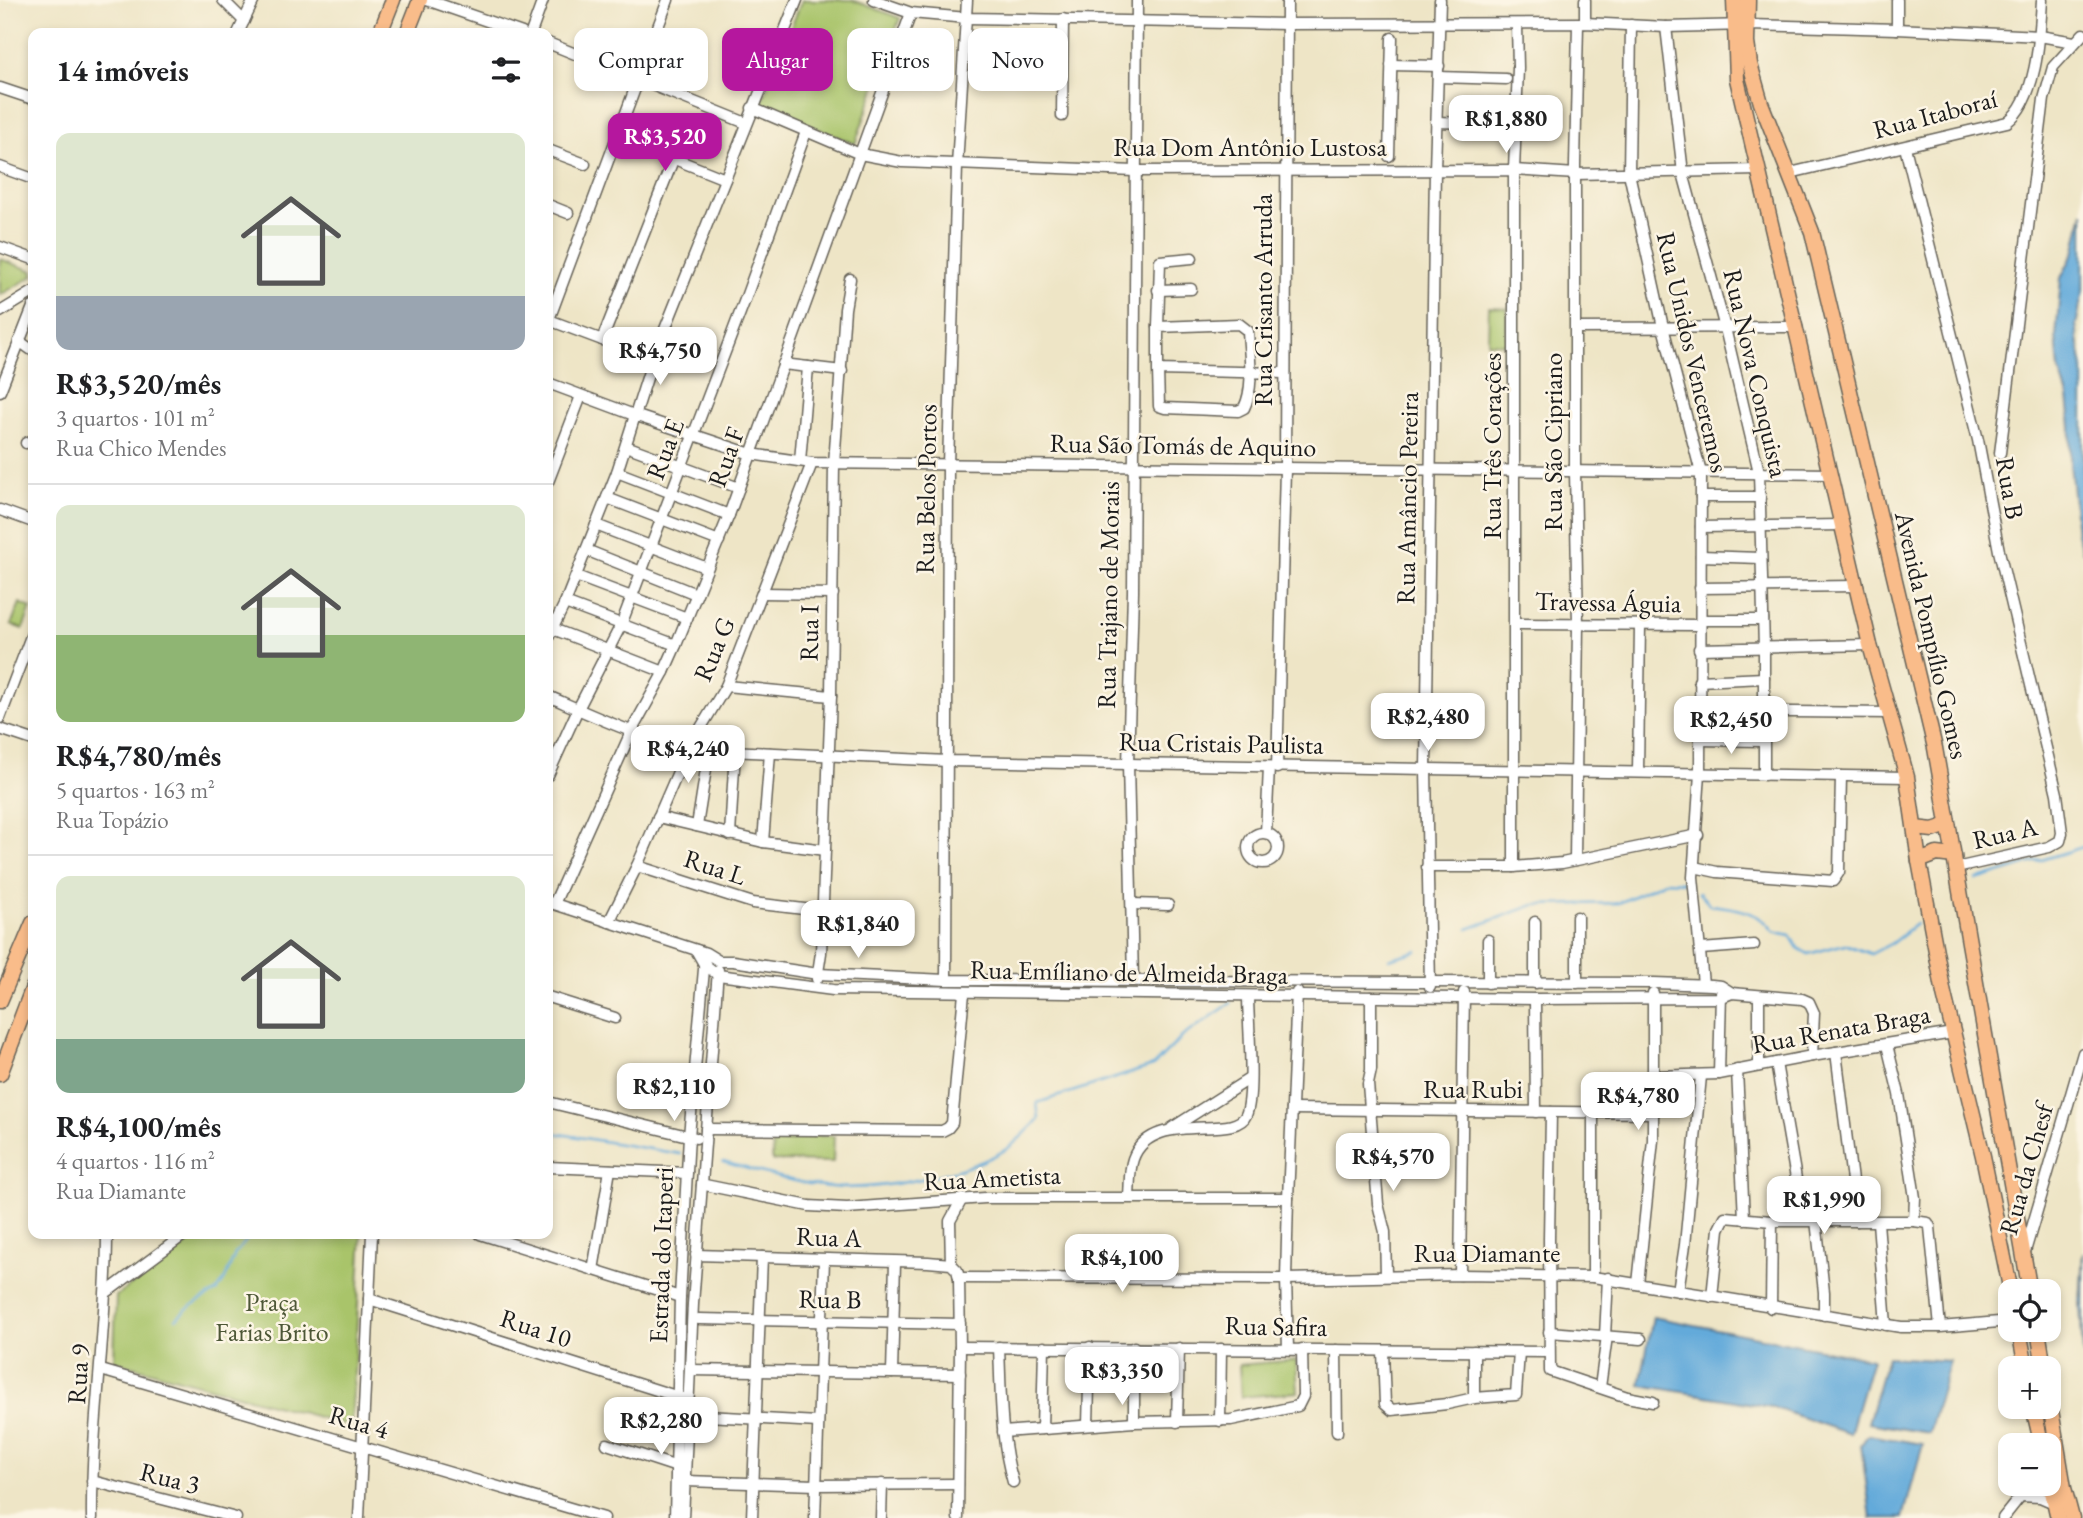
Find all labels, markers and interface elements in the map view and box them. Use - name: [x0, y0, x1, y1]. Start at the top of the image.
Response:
- chip: Comprar: [574, 28, 708, 91]
- chip: Alugar: [722, 28, 833, 91]
- chip: Filtros: [847, 28, 954, 91]
- chip: Novo: [968, 28, 1068, 91]
- text: 14 imóveis: [56, 51, 189, 90]
- icon: filters: [487, 51, 525, 89]
- street label: Rua Itaboraí: [1869, 81, 2001, 147]
- pin: R$1,880: [1441, 96, 1571, 155]
- text: R$1,880: [1465, 103, 1547, 133]
- pin: R$3,520: [600, 114, 730, 173]
- text: R$3,520: [624, 121, 706, 151]
- street label: Rua Dom Antônio Lustosa: [1113, 130, 1387, 164]
- icon: home: [228, 178, 354, 304]
- street label: Rua Crisanto Arruda: [1246, 193, 1280, 406]
- street label: Rua Unidos Venceremos: [1649, 228, 1737, 476]
- street label: Rua Nova Conquista: [1715, 265, 1797, 481]
- pin: R$4,750: [595, 328, 725, 387]
- text: R$4,750: [619, 335, 701, 365]
- street label: Rua Três Corações: [1475, 353, 1509, 539]
- street label: Rua São Cipriano: [1536, 353, 1570, 531]
- text: R$3,520/mês: [56, 364, 221, 403]
- street label: Rua Amâncio Pereira: [1388, 391, 1426, 605]
- text: 3 quartos · 101 m²: [56, 403, 215, 433]
- street label: Rua Belos Portos: [908, 404, 944, 574]
- street label: Rua E: [638, 413, 692, 484]
- street label: Rua F: [700, 422, 752, 492]
- street label: Rua São Tomás de Aquino: [1049, 426, 1317, 464]
- text: Rua Chico Mendes: [56, 433, 226, 463]
- street label: Rua B: [1988, 454, 2032, 522]
- street label: Rua Trajano de Morais: [1089, 481, 1127, 709]
- street label: Avenida Pompílio Gomes: [1887, 507, 1977, 762]
- icon: home: [228, 550, 354, 676]
- street label: Travessa Águia: [1535, 584, 1682, 620]
- street label: Rua I: [792, 604, 826, 662]
- street label: Rua G: [685, 612, 743, 686]
- pin: R$2,480: [1363, 694, 1493, 753]
- pin: R$2,450: [1666, 696, 1796, 756]
- text: R$2,480: [1387, 701, 1469, 731]
- text: R$2,450: [1690, 704, 1772, 734]
- street label: Rua Cristais Paulista: [1118, 724, 1324, 762]
- pin: R$4,240: [623, 726, 753, 785]
- text: R$4,240: [647, 733, 729, 763]
- text: R$4,780/mês: [56, 736, 221, 775]
- text: 5 quartos · 163 m²: [56, 775, 215, 805]
- text: Rua Topázio: [56, 805, 169, 835]
- street label: Rua A: [1969, 809, 2042, 857]
- street label: Rua L: [680, 841, 750, 893]
- pin: R$1,840: [793, 900, 923, 960]
- text: R$1,840: [817, 908, 899, 938]
- icon: home: [228, 921, 354, 1047]
- street label: Rua Emíliano de Almeida Braga: [970, 952, 1289, 992]
- street label: Rua Renata Braga: [1749, 996, 1933, 1061]
- pin: R$2,110: [609, 1064, 739, 1123]
- text: R$2,110: [633, 1071, 715, 1101]
- street label: Rua Rubi: [1423, 1072, 1523, 1106]
- pin: R$4,780: [1573, 1072, 1703, 1132]
- text: R$4,780: [1597, 1080, 1679, 1110]
- street label: Rua da Chesf: [1991, 1097, 2062, 1239]
- text: R$4,100/mês: [56, 1107, 221, 1146]
- pin: R$4,570: [1328, 1134, 1458, 1193]
- text: R$4,570: [1352, 1141, 1434, 1171]
- text: 4 quartos · 116 m²: [56, 1146, 215, 1176]
- street label: Rua Ametista: [922, 1157, 1062, 1199]
- street label: Estrada do Itaperi: [641, 1166, 681, 1344]
- text: Rua Diamante: [56, 1176, 186, 1206]
- pin: R$1,990: [1759, 1176, 1889, 1236]
- text: R$1,990: [1783, 1184, 1865, 1214]
- street label: Rua A: [796, 1219, 863, 1255]
- pin: R$4,100: [1057, 1234, 1187, 1294]
- street label: Rua Diamante: [1414, 1236, 1560, 1270]
- text: R$4,100: [1081, 1242, 1163, 1272]
- map controls: [1998, 1279, 2061, 1496]
- button: locate: [1998, 1279, 2061, 1342]
- street label: Rua B: [798, 1281, 862, 1317]
- park label: Praça Farias Brito: [215, 1285, 329, 1349]
- street label: Rua 10: [496, 1301, 576, 1355]
- street label: Rua Safira: [1224, 1308, 1328, 1344]
- street label: Rua 9: [59, 1342, 97, 1405]
- pin: R$3,350: [1057, 1348, 1187, 1407]
- text: R$3,350: [1081, 1355, 1163, 1385]
- button: +: [1998, 1356, 2061, 1419]
- street label: Rua 4: [325, 1397, 393, 1447]
- pin: R$2,280: [596, 1398, 726, 1457]
- text: R$2,280: [620, 1405, 702, 1435]
- button: −: [1998, 1433, 2061, 1496]
- street label: Rua 3: [137, 1454, 203, 1502]

